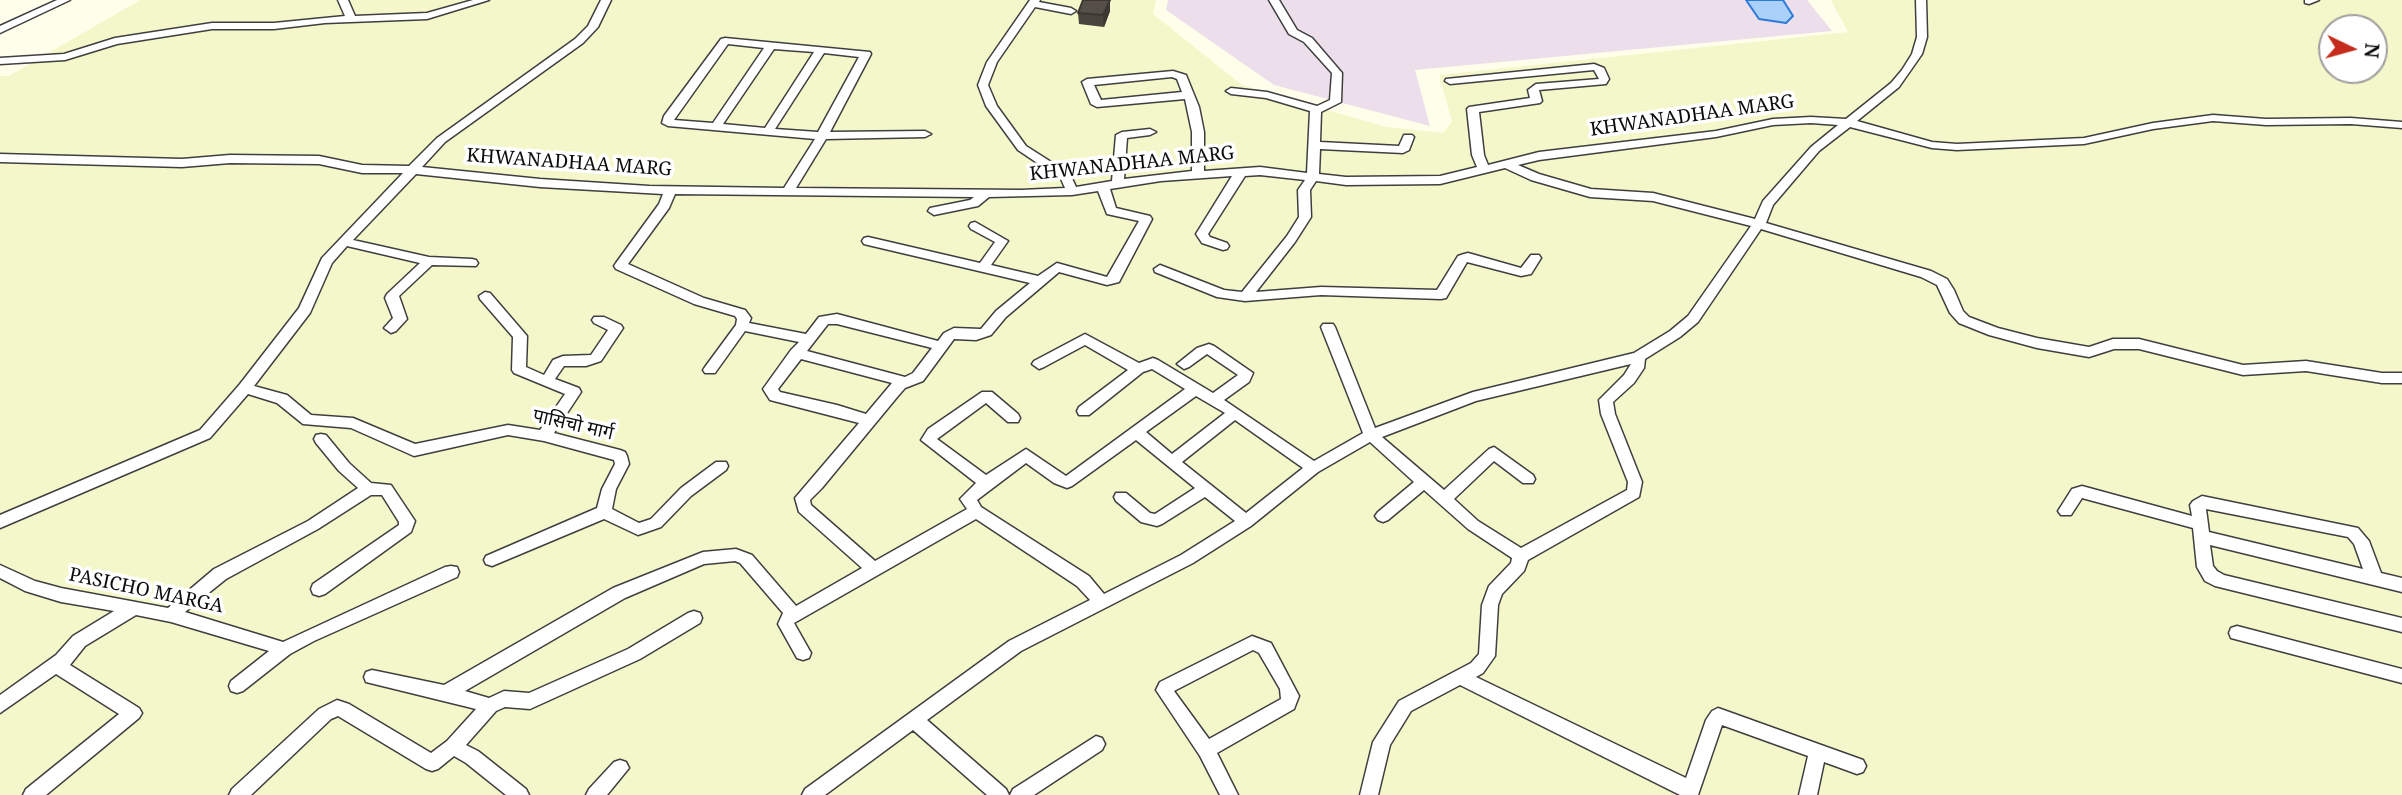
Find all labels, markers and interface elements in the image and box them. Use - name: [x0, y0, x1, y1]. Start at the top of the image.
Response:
- north arrow: [2318, 14, 2388, 84]
- text: N: [2358, 42, 2386, 59]
- street label: KHWANADHAA MARG: [1589, 90, 1795, 142]
- street label: KHWANADHAA MARG: [1029, 142, 1235, 186]
- street label: KHWANADHAA MARG: [466, 144, 672, 182]
- street label: पासिचो मार्ग: [530, 405, 616, 445]
- street label: PASICHO MARGA: [67, 564, 225, 618]

